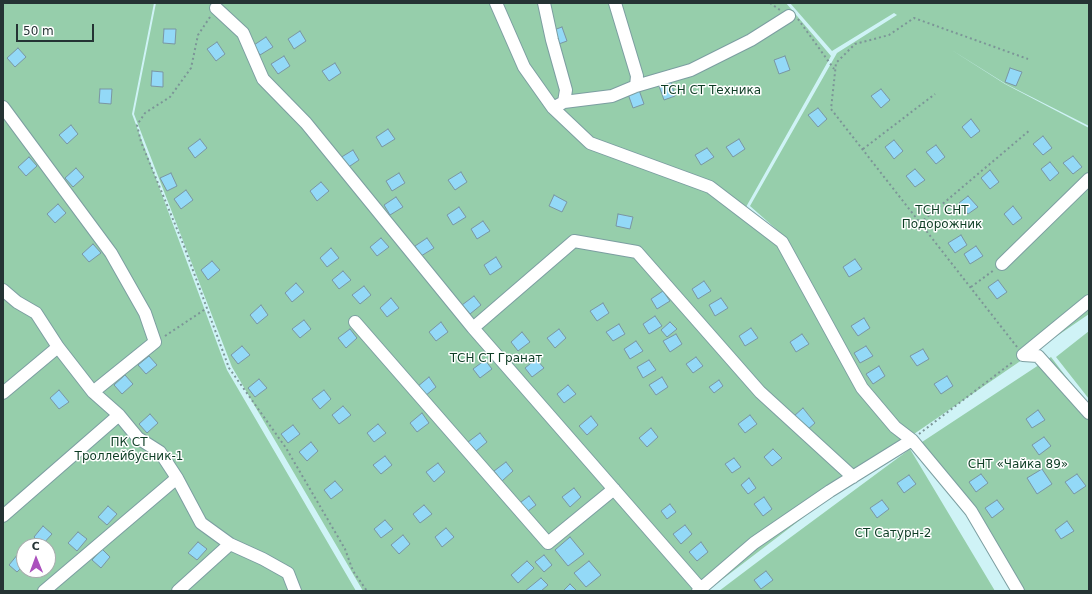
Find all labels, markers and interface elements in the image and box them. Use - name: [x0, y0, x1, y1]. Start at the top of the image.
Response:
- scale bar: [18, 16, 96, 42]
- text: 50 m: [23, 24, 54, 38]
- park label: ТСН СТ Техника: [661, 84, 761, 98]
- park label: ТСН СНТ Подорожник: [902, 204, 982, 232]
- park label: ТСН СТ Гранат: [450, 352, 542, 366]
- park label: ПК СТ Троллейбусник-1: [75, 436, 183, 464]
- park label: СНТ «Чайка 89»: [968, 458, 1068, 472]
- park label: СТ Сатурн-2: [855, 527, 931, 541]
- north arrow: [16, 538, 56, 578]
- text: С: [32, 540, 40, 553]

